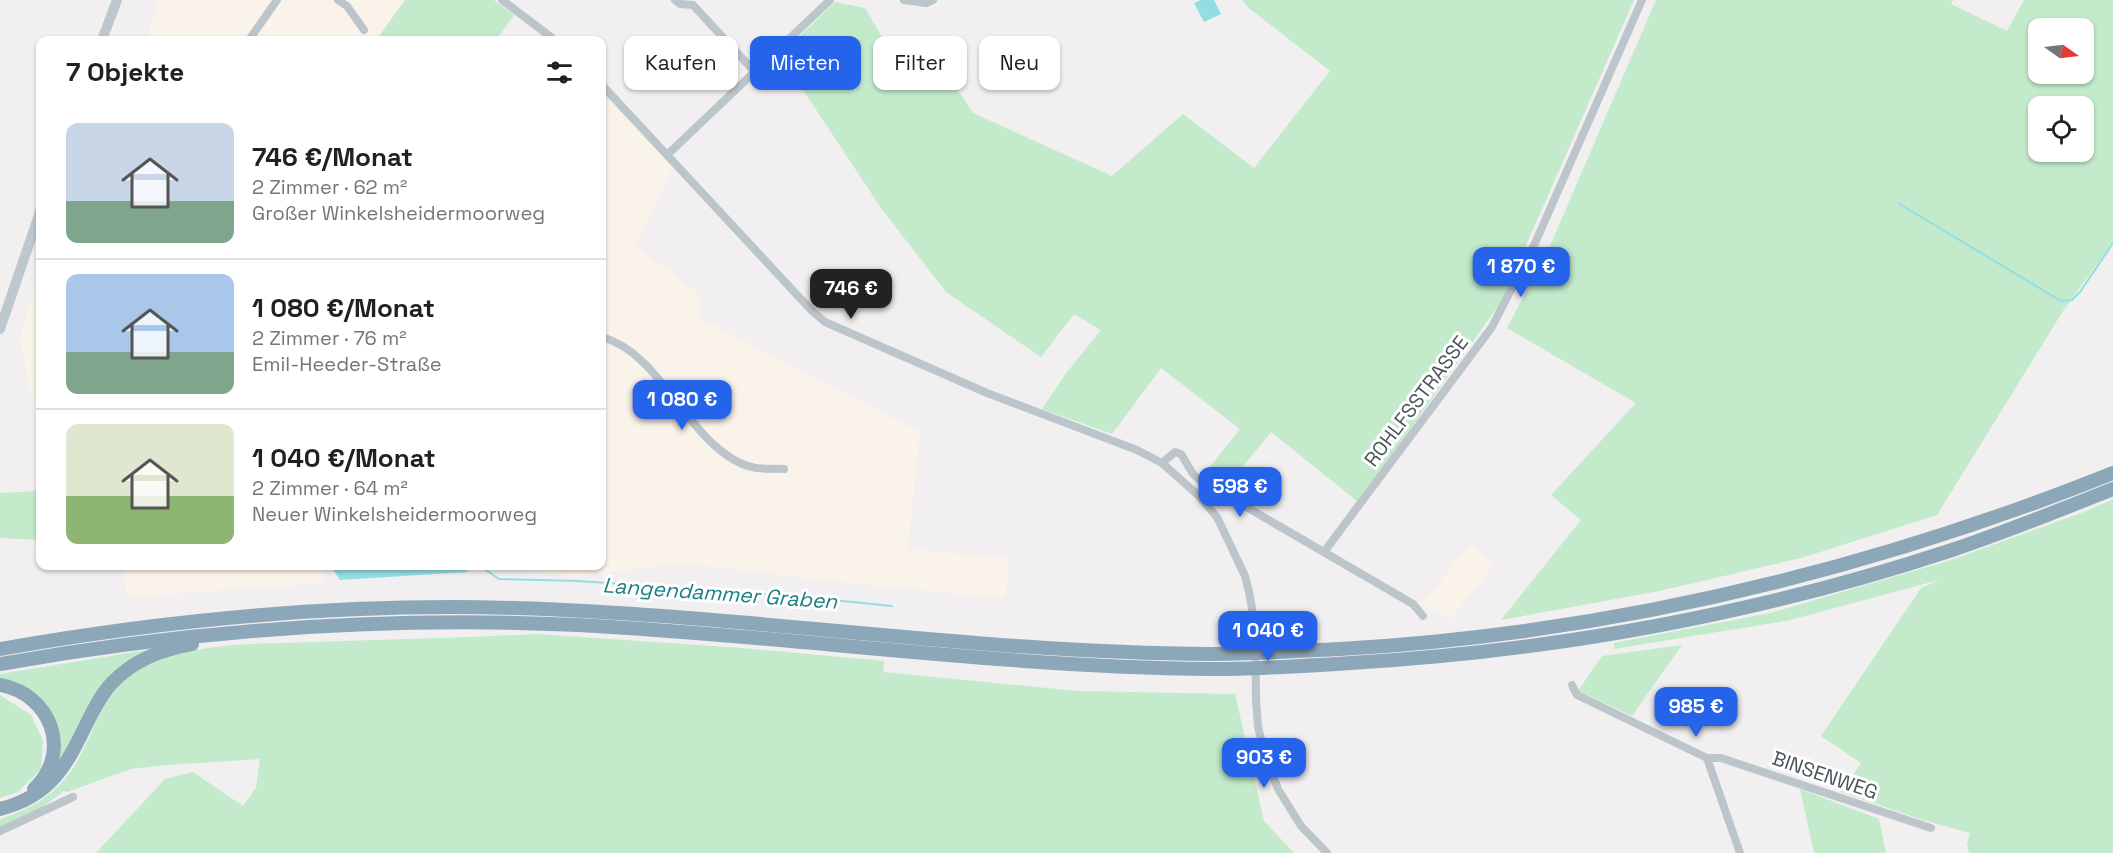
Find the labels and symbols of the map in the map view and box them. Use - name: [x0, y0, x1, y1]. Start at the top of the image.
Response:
- north arrow: [2028, 18, 2094, 84]
- pin: 1 870 €: [1466, 247, 1576, 298]
- pin: 746 €: [809, 269, 893, 320]
- street label: ROHLFSSTRASSE: [1358, 330, 1474, 472]
- pin: 1 080 €: [627, 380, 737, 431]
- pin: 598 €: [1198, 467, 1282, 518]
- water label: Langendammer Graben: [602, 571, 839, 615]
- pin: 1 040 €: [1213, 611, 1323, 662]
- pin: 985 €: [1654, 687, 1738, 738]
- pin: 903 €: [1222, 738, 1306, 789]
- street label: BINSENWEG: [1769, 745, 1881, 805]

